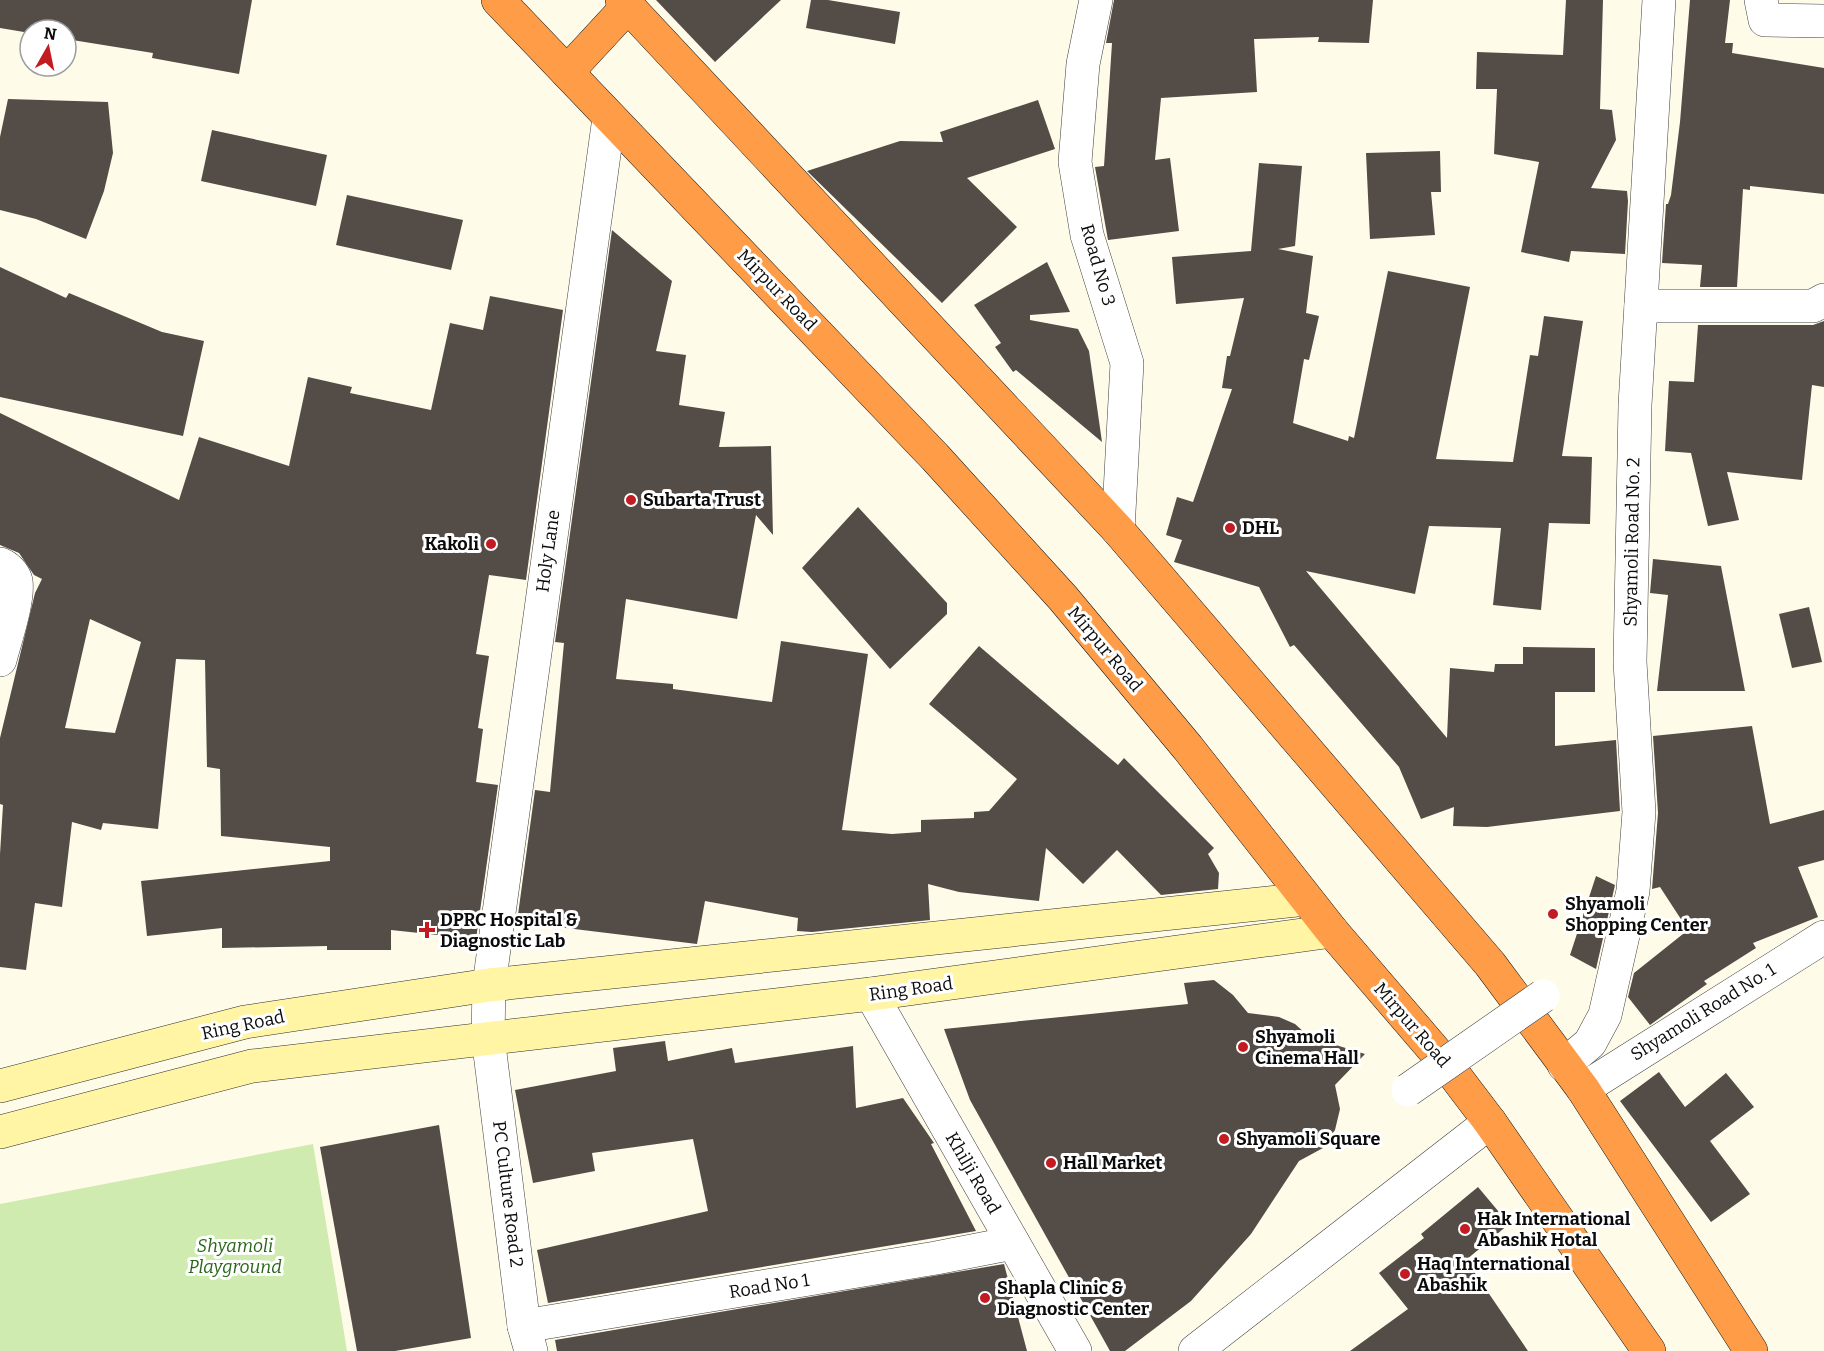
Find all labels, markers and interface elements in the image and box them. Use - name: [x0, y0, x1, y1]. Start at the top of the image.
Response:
- north arrow: [18, 18, 78, 78]
- text: N: [43, 23, 58, 44]
- street label: Road No 3: [1076, 222, 1120, 308]
- street label: Mirpur Road: [733, 245, 822, 336]
- street label: Shyamoli Road No. 2: [1620, 457, 1644, 627]
- place label: Subarta Trust: [643, 489, 761, 511]
- marker: Subarta Trust: [624, 493, 638, 507]
- street label: Holy Lane: [531, 508, 565, 594]
- place label: DHL: [1242, 517, 1279, 539]
- marker: DHL: [1223, 521, 1237, 535]
- place label: Kakoli: [425, 533, 479, 555]
- marker: Kakoli: [484, 537, 498, 551]
- street label: Mirpur Road: [1063, 602, 1147, 696]
- place label: Shyamoli Shopping Center: [1565, 893, 1709, 936]
- marker: Shyamoli Shopping Center: [1546, 907, 1560, 921]
- place label: DPRC Hospital & Diagnostic Lab: [440, 909, 578, 952]
- marker: DPRC Hospital & Diagnostic Lab: [418, 921, 436, 939]
- street label: Shyamoli Road No. 1: [1626, 958, 1780, 1066]
- street label: Ring Road: [868, 972, 955, 1006]
- street label: Mirpur Road: [1369, 978, 1455, 1072]
- street label: Ring Road: [199, 1005, 287, 1045]
- place label: Shyamoli Cinema Hall: [1255, 1026, 1359, 1069]
- marker: Shyamoli Cinema Hall: [1236, 1040, 1250, 1054]
- street label: PC Culture Road 2: [488, 1119, 528, 1269]
- street label: Khilji Road: [941, 1128, 1005, 1218]
- place label: Shyamoli Square: [1236, 1128, 1380, 1150]
- marker: Shyamoli Square: [1217, 1132, 1231, 1146]
- place label: Hall Market: [1063, 1152, 1162, 1174]
- marker: Hall Market: [1044, 1156, 1058, 1170]
- place label: Hak International Abashik Hotal: [1477, 1208, 1631, 1251]
- marker: Hak International Abashik Hotal: [1458, 1222, 1472, 1236]
- park label: Shyamoli Playground: [188, 1235, 282, 1278]
- place label: Haq International Abashik: [1417, 1253, 1571, 1296]
- marker: Haq International Abashik: [1398, 1267, 1412, 1281]
- street label: Road No 1: [727, 1269, 811, 1303]
- place label: Shapla Clinic & Diagnostic Center: [997, 1277, 1150, 1320]
- marker: Shapla Clinic & Diagnostic Center: [978, 1291, 992, 1305]

